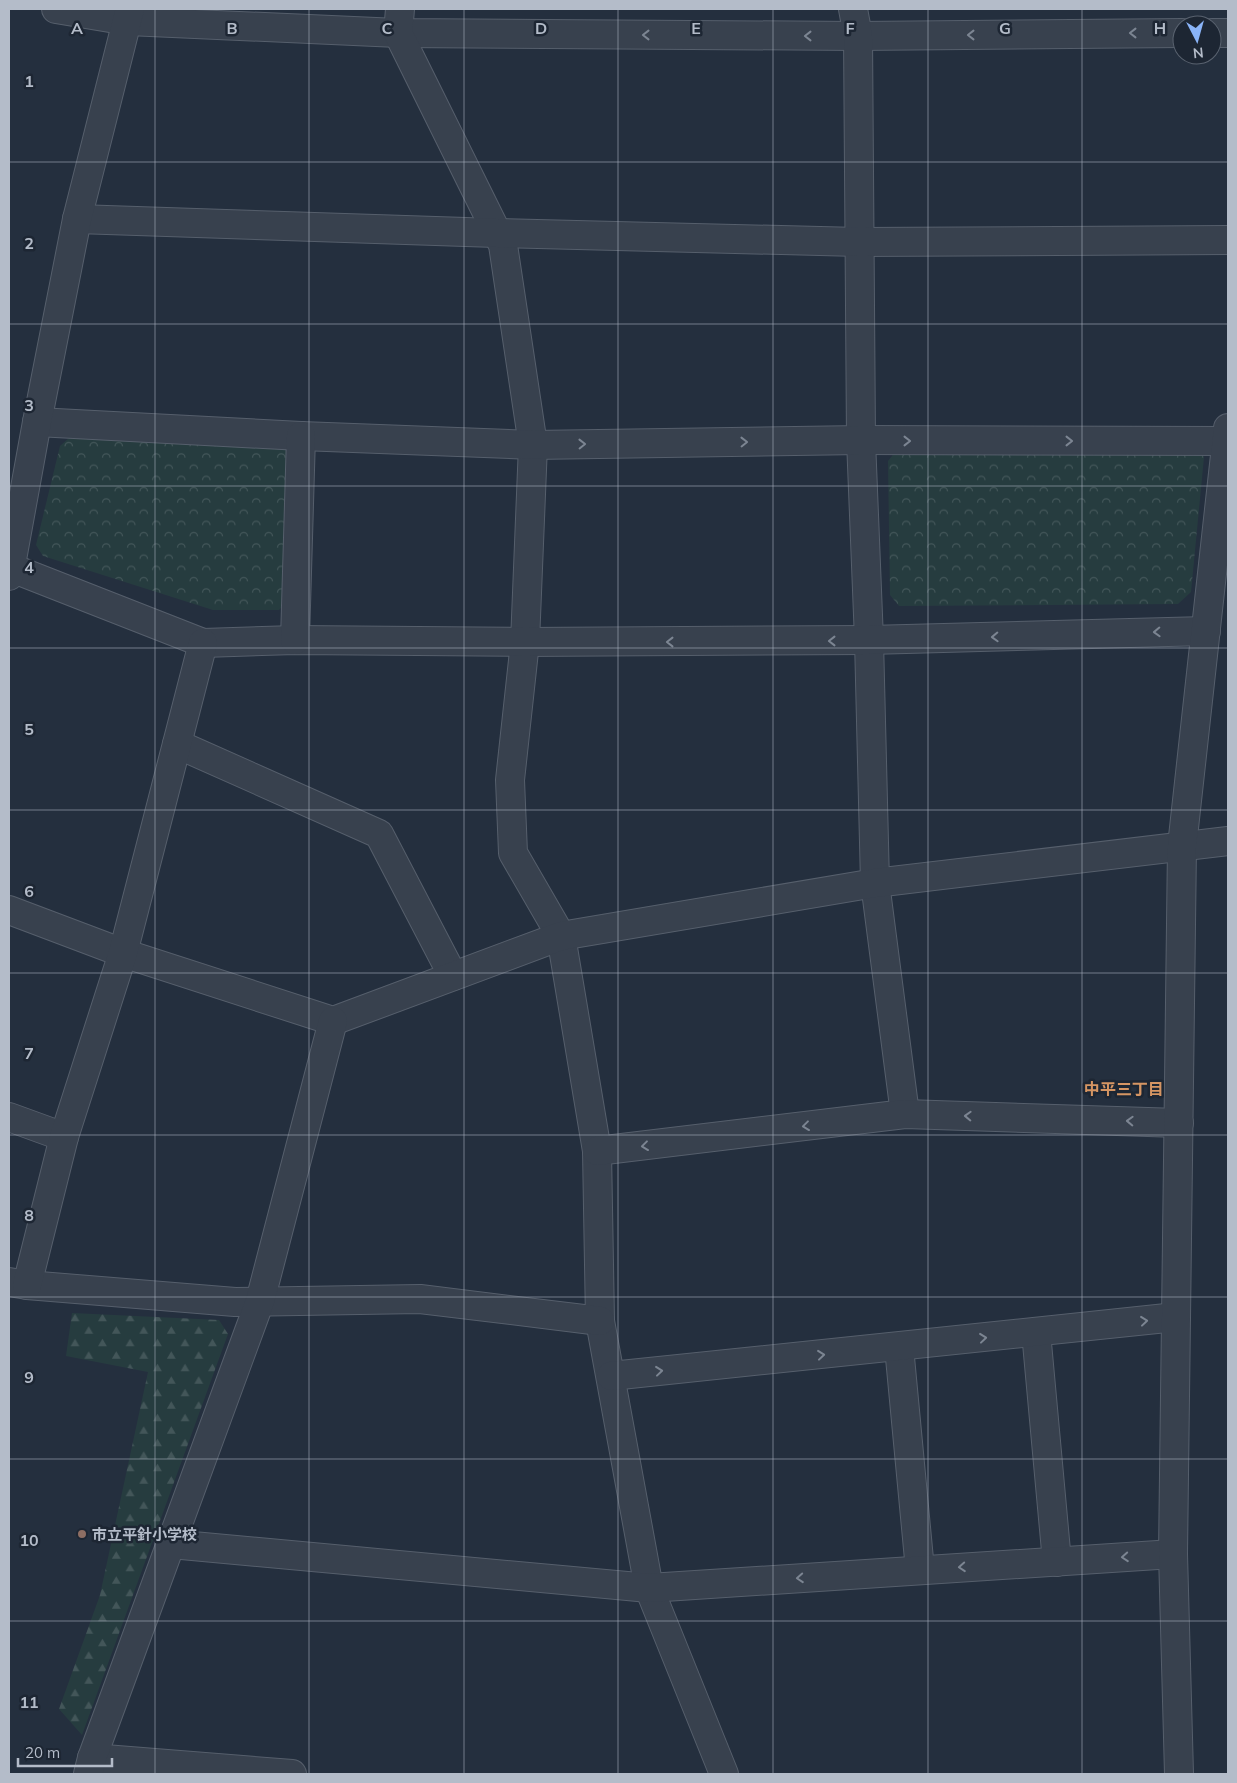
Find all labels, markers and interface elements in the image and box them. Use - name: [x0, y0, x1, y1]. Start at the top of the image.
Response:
- north arrow: [1172, 15, 1222, 65]
- text: A: [71, 18, 83, 38]
- text: B: [226, 18, 238, 38]
- text: C: [382, 18, 393, 38]
- text: D: [535, 18, 547, 38]
- text: E: [691, 18, 701, 38]
- text: F: [845, 18, 855, 38]
- text: G: [999, 18, 1011, 38]
- text: H: [1154, 18, 1166, 38]
- one-way arrow: [1129, 28, 1137, 39]
- one-way arrow: [642, 30, 650, 40]
- one-way arrow: [804, 30, 812, 41]
- one-way arrow: [967, 30, 974, 40]
- text: N: [1192, 43, 1205, 62]
- text: 1: [24, 71, 34, 91]
- text: 2: [24, 233, 34, 253]
- text: 3: [24, 395, 34, 415]
- one-way arrow: [904, 436, 911, 446]
- one-way arrow: [1066, 436, 1074, 446]
- one-way arrow: [741, 437, 749, 447]
- one-way arrow: [578, 439, 586, 449]
- text: 4: [24, 557, 34, 577]
- one-way arrow: [1153, 627, 1161, 638]
- one-way arrow: [990, 632, 998, 642]
- one-way arrow: [828, 635, 836, 646]
- one-way arrow: [666, 636, 674, 647]
- text: 5: [24, 719, 34, 739]
- text: 6: [24, 881, 34, 901]
- text: 7: [24, 1043, 34, 1063]
- district label: 中平三丁目: [1084, 1079, 1164, 1099]
- one-way arrow: [963, 1111, 971, 1121]
- one-way arrow: [1126, 1116, 1134, 1127]
- one-way arrow: [802, 1120, 810, 1131]
- one-way arrow: [640, 1140, 648, 1151]
- text: 8: [24, 1205, 34, 1225]
- one-way arrow: [1141, 1316, 1149, 1327]
- one-way arrow: [979, 1333, 987, 1344]
- one-way arrow: [817, 1349, 825, 1360]
- one-way arrow: [656, 1366, 664, 1377]
- text: 9: [24, 1367, 34, 1387]
- place label: 市立平針小学校: [92, 1525, 197, 1544]
- marker: 市立平針小学校: [76, 1528, 88, 1540]
- text: 10: [19, 1530, 39, 1550]
- one-way arrow: [1120, 1552, 1128, 1563]
- one-way arrow: [958, 1562, 966, 1573]
- one-way arrow: [796, 1572, 804, 1583]
- text: 11: [19, 1692, 39, 1712]
- scale bar: [18, 1736, 111, 1768]
- text: 20 m: [25, 1743, 60, 1762]

